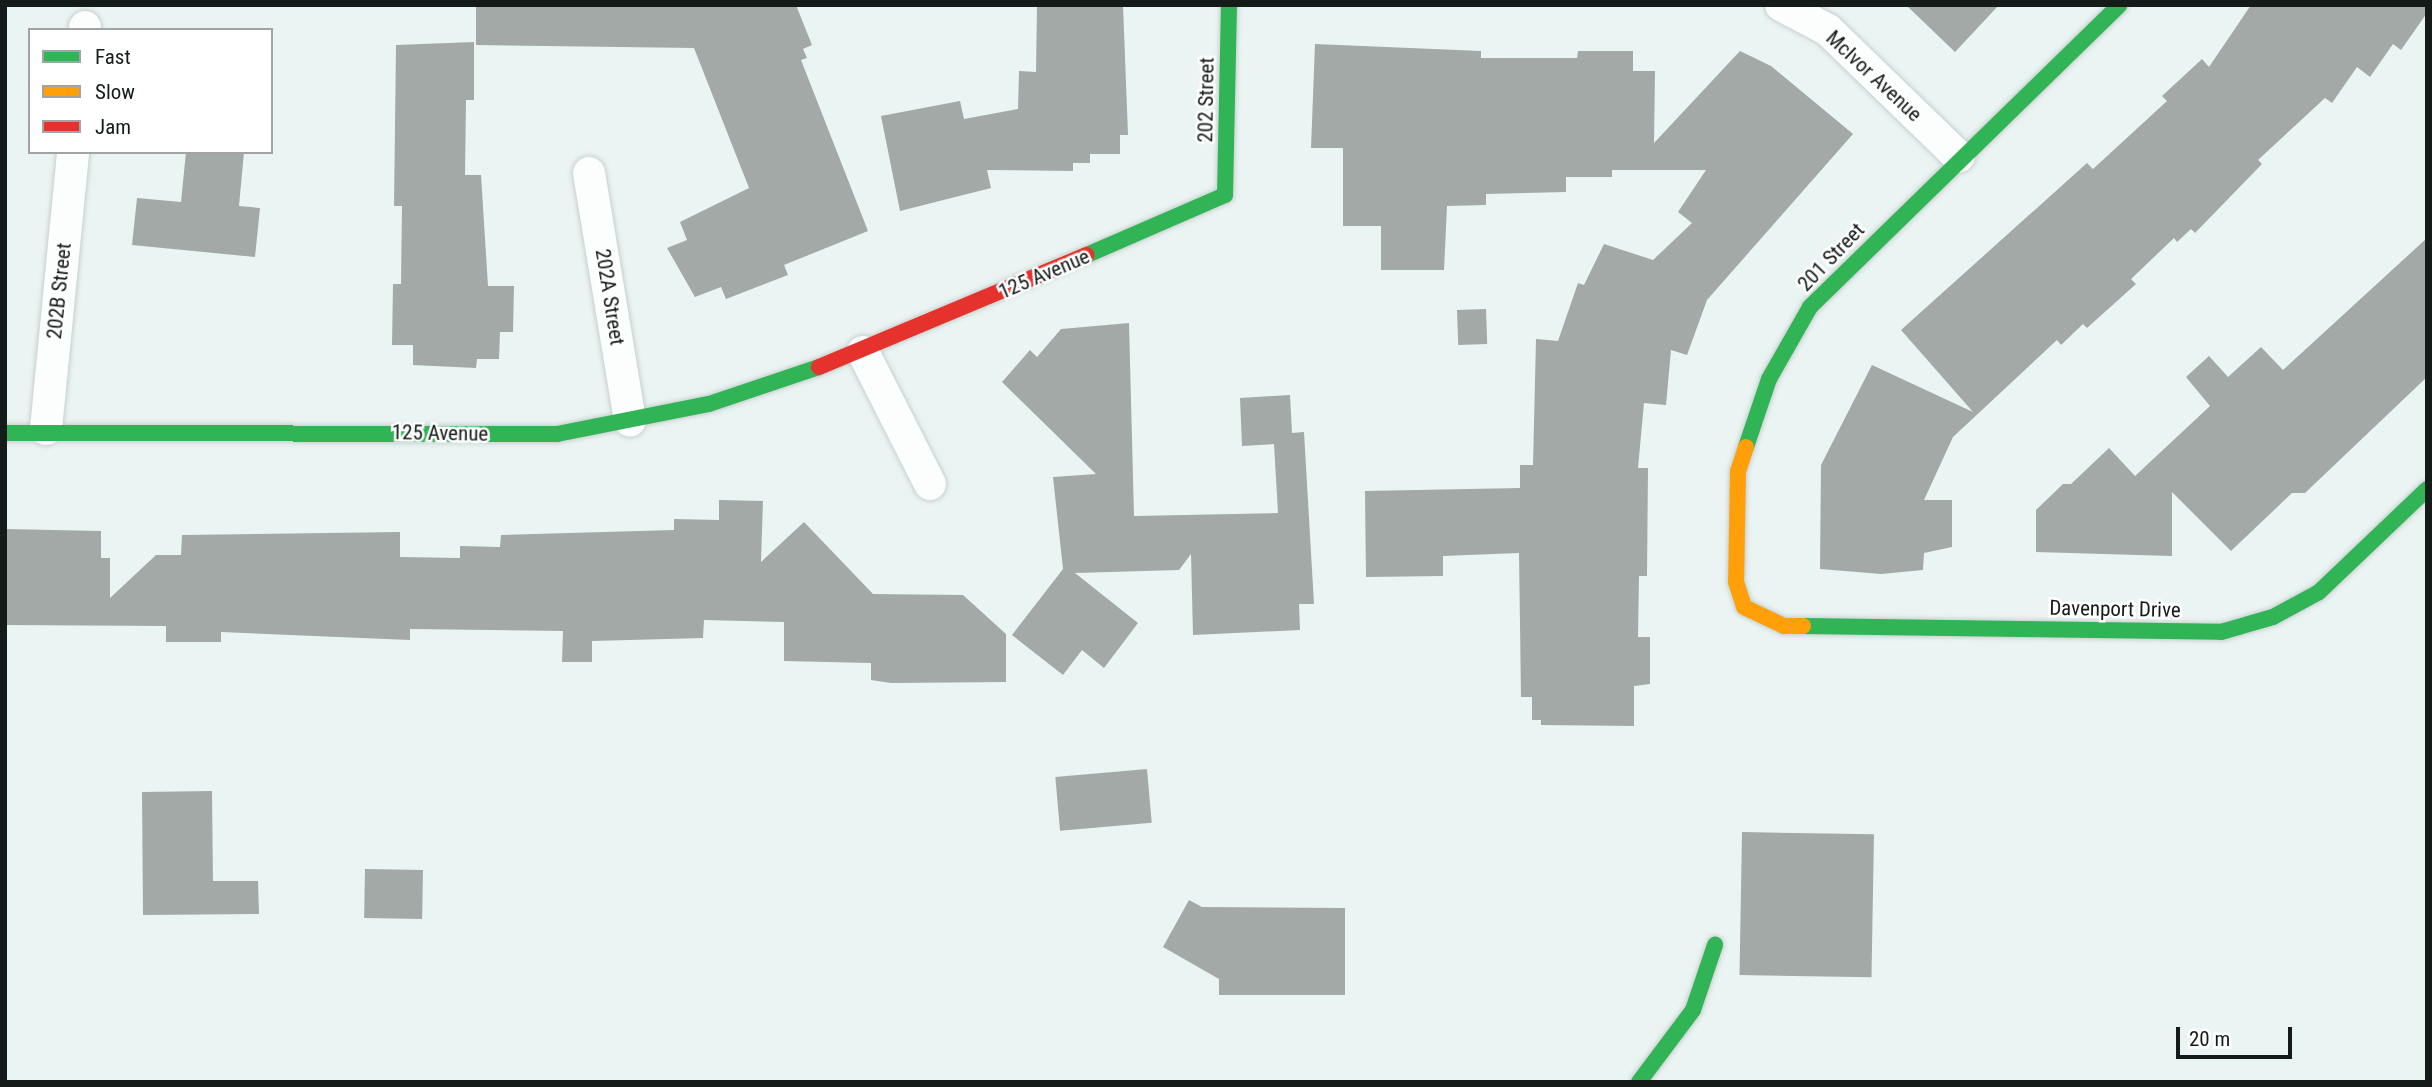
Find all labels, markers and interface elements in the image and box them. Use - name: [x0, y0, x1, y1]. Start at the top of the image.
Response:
- street label: McIvor Avenue: [1821, 25, 1927, 127]
- legend: [28, 28, 273, 154]
- text: Fast: [95, 45, 131, 69]
- street label: 202 Street: [1193, 57, 1219, 143]
- text: Slow: [95, 80, 135, 104]
- text: Jam: [95, 115, 131, 139]
- street label: 201 Street: [1792, 218, 1870, 296]
- street label: 202B Street: [41, 242, 77, 340]
- street label: 125 Avenue: [995, 244, 1093, 304]
- street label: 202A Street: [590, 247, 630, 347]
- street label: 125 Avenue: [392, 420, 488, 446]
- street label: Davenport Drive: [2049, 595, 2181, 623]
- scale bar: [2180, 1014, 2296, 1058]
- text: 20 m: [2189, 1027, 2230, 1051]

